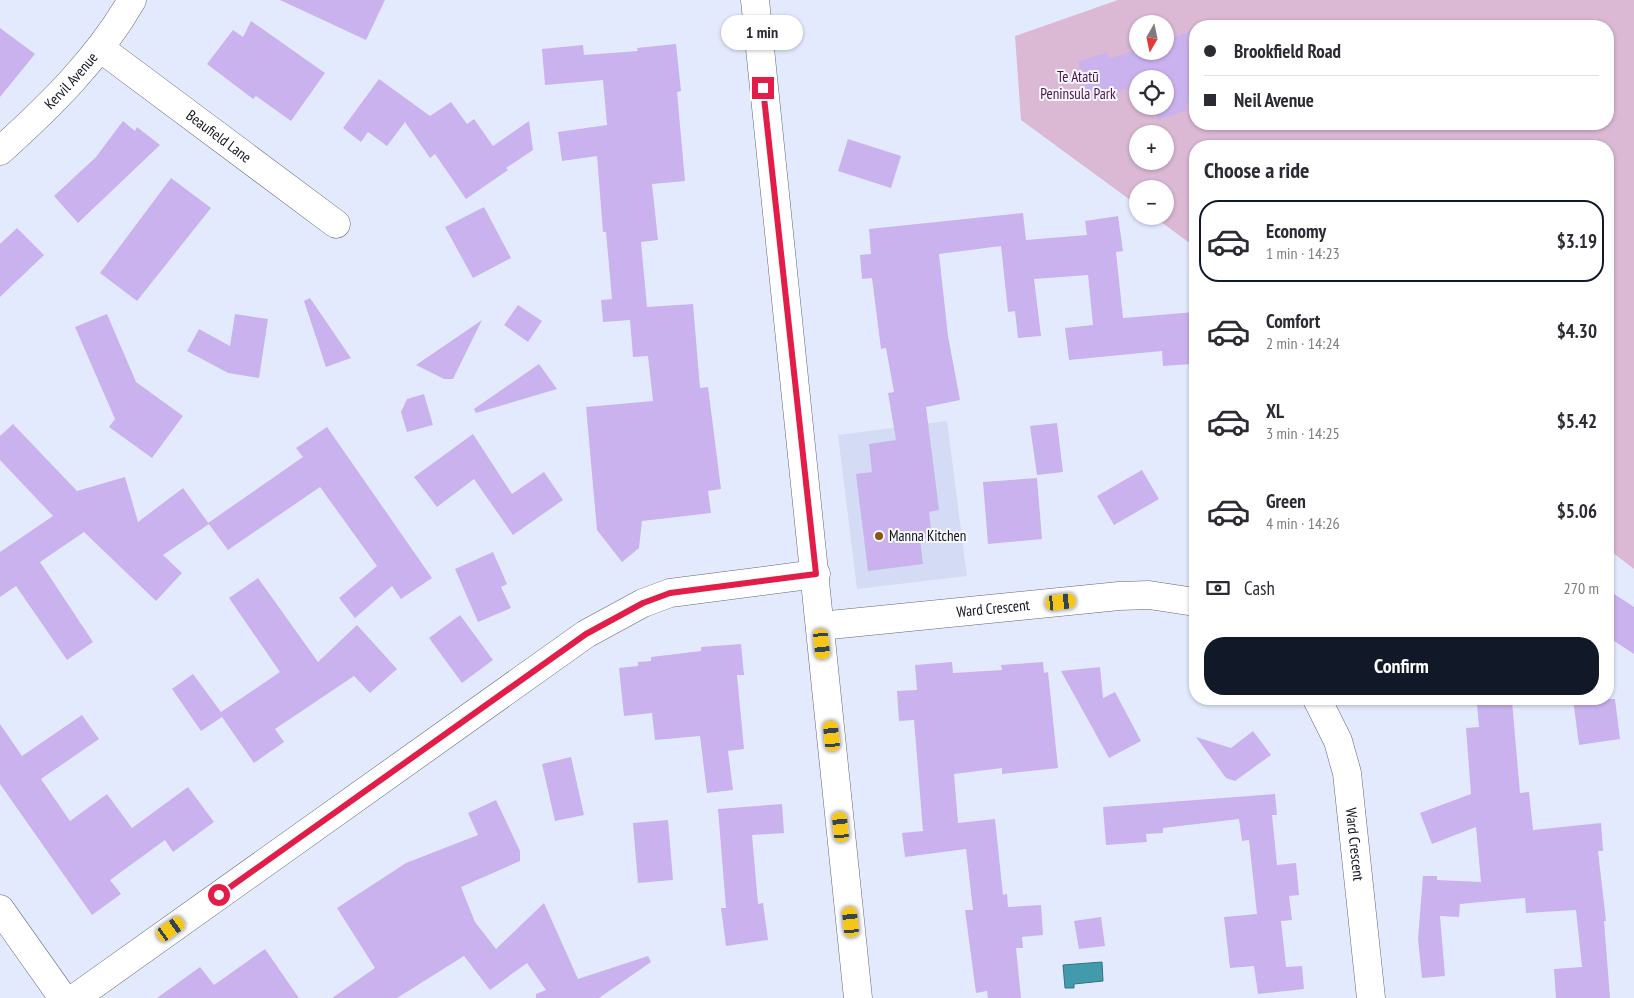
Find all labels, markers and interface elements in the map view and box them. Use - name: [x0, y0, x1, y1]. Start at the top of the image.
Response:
- north arrow: [1129, 15, 1174, 60]
- map controls: [1129, 15, 1174, 225]
- callout: 1 min: [722, 16, 804, 51]
- text: 1 min: [746, 22, 778, 42]
- text: Brookfield Road: [1234, 39, 1341, 63]
- street label: Kervil Avenue: [40, 48, 102, 113]
- park label: Te Atatū Peninsula Park: [1040, 67, 1116, 103]
- button: locate: [1129, 70, 1174, 115]
- route end: [752, 77, 774, 99]
- text: Neil Avenue: [1234, 88, 1314, 112]
- street label: Beaufield Lane: [183, 106, 255, 167]
- button: +: [1129, 125, 1174, 170]
- text: Choose a ride: [1204, 156, 1309, 184]
- button: −: [1129, 180, 1174, 225]
- icon: car: [1206, 219, 1251, 264]
- text: Economy: [1266, 219, 1326, 243]
- text: $3.19: [1557, 229, 1597, 253]
- text: 1 min · 14:23: [1266, 243, 1340, 263]
- icon: car: [1206, 309, 1251, 354]
- text: Comfort: [1266, 309, 1320, 333]
- text: $4.30: [1557, 319, 1597, 343]
- text: 2 min · 14:24: [1266, 333, 1340, 353]
- icon: car: [1206, 399, 1251, 444]
- text: XL: [1266, 399, 1284, 423]
- text: $5.42: [1557, 409, 1597, 433]
- text: 3 min · 14:25: [1266, 423, 1340, 443]
- icon: car: [1206, 489, 1251, 534]
- text: Green: [1266, 489, 1306, 513]
- text: $5.06: [1557, 499, 1597, 523]
- text: 4 min · 14:26: [1266, 513, 1340, 533]
- place label: Manna Kitchen: [889, 526, 966, 545]
- marker: Manna Kitchen: [873, 530, 885, 542]
- icon: cash: [1204, 574, 1232, 602]
- text: Cash: [1244, 576, 1275, 600]
- text: 270 m: [1564, 578, 1599, 598]
- car: [1045, 593, 1076, 611]
- street label: Ward Crescent: [956, 595, 1031, 621]
- car: [812, 628, 831, 660]
- button: Confirm: [1204, 637, 1599, 695]
- car: [822, 720, 841, 752]
- street label: Ward Crescent: [1342, 807, 1368, 882]
- car: [831, 811, 850, 843]
- route start: [208, 884, 230, 906]
- car: [841, 906, 860, 938]
- car: [154, 914, 187, 944]

